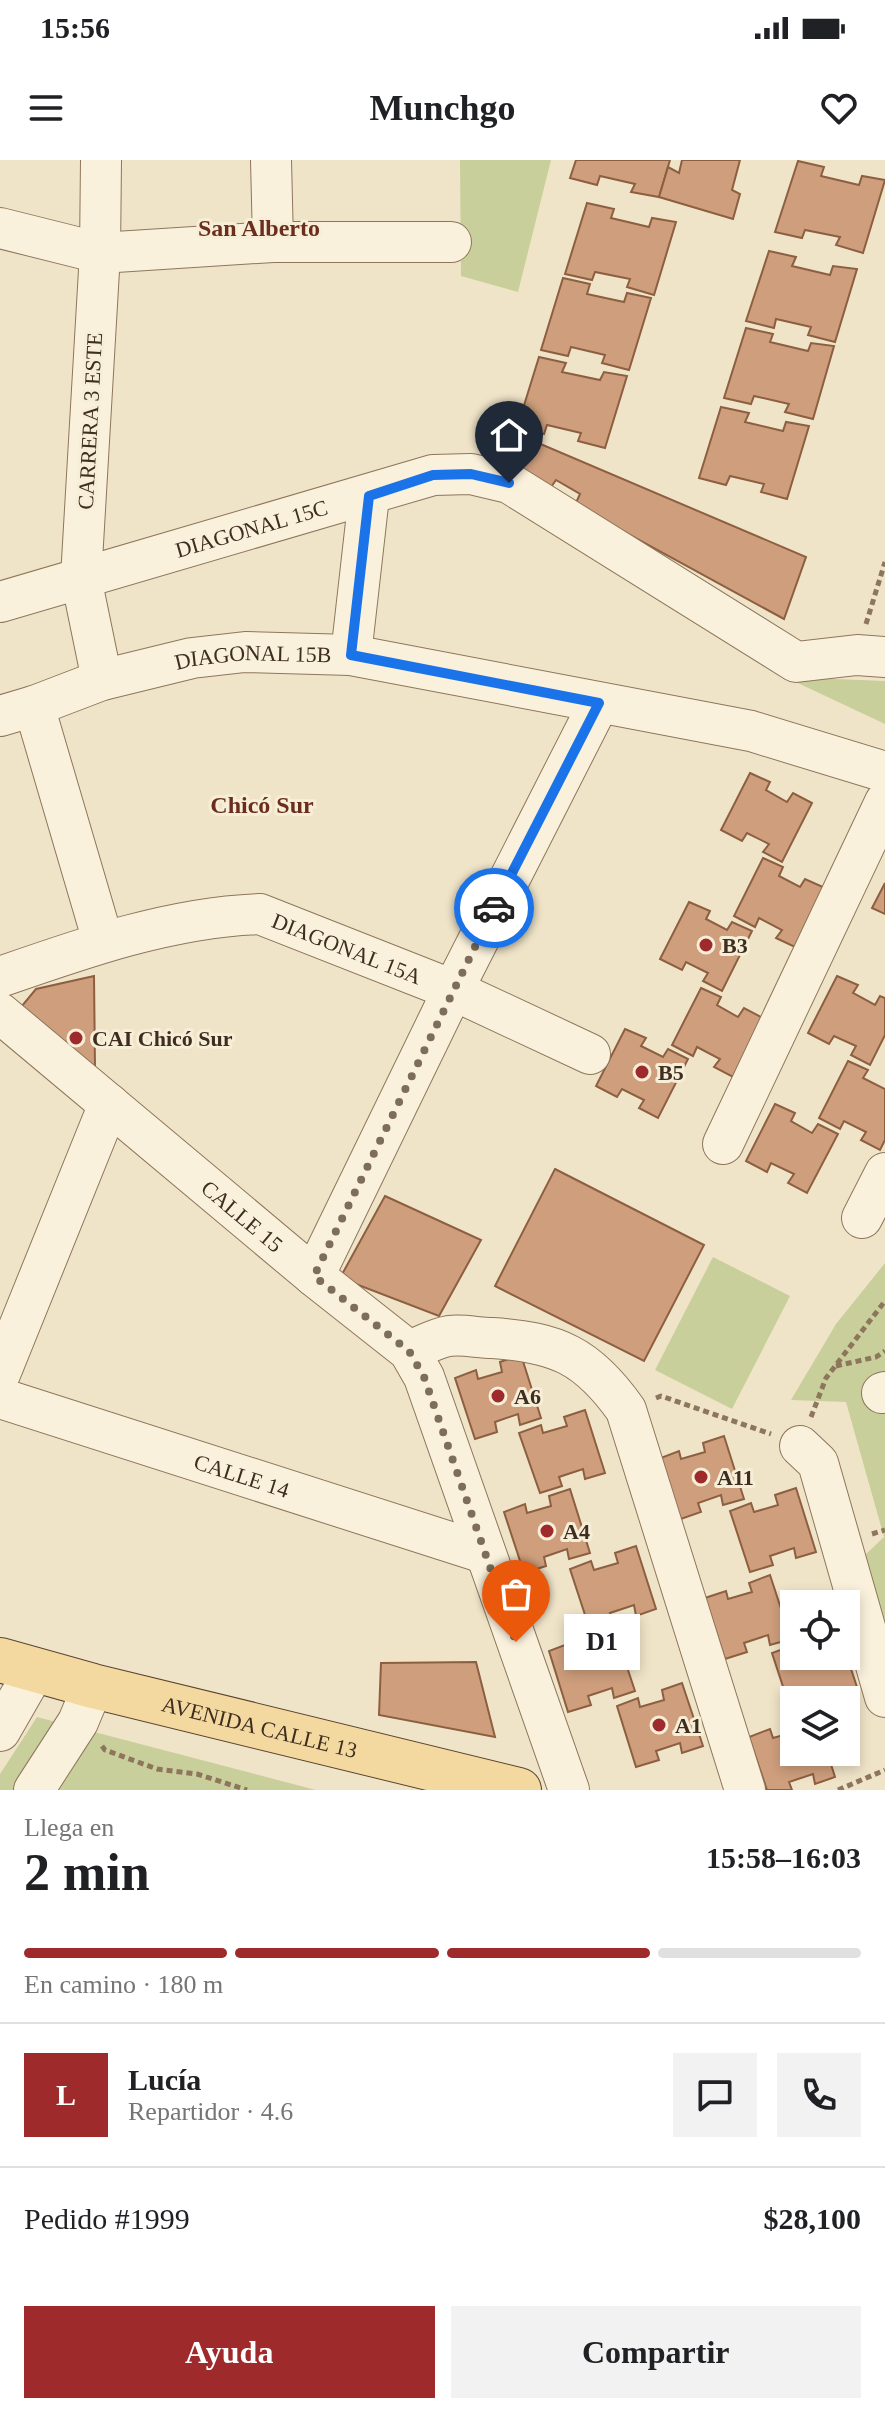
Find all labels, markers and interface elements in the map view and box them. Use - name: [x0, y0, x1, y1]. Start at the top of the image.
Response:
- text: 15:56: [40, 11, 110, 44]
- icon: menu: [24, 86, 68, 130]
- icon: heart: [817, 86, 861, 130]
- text: Munchgo: [369, 88, 516, 128]
- district label: San Alberto: [198, 215, 320, 241]
- street label: CARRERA 3 ESTE: [73, 332, 107, 510]
- pin: [475, 401, 543, 483]
- icon: home: [487, 413, 531, 457]
- street label: DIAGONAL 15C: [172, 494, 330, 562]
- street label: DIAGONAL 15B: [172, 640, 332, 674]
- district label: Chicó Sur: [210, 792, 314, 818]
- courier: [454, 868, 534, 948]
- icon: car: [472, 886, 516, 930]
- street label: DIAGONAL 15A: [269, 908, 425, 989]
- place label: B3: [722, 933, 748, 958]
- marker: B3: [697, 936, 715, 954]
- place label: CAI Chicó Sur: [92, 1026, 233, 1051]
- marker: CAI Chicó Sur: [67, 1029, 85, 1047]
- place label: B5: [658, 1060, 684, 1085]
- marker: B5: [633, 1063, 651, 1081]
- street label: CALLE 15: [196, 1175, 288, 1257]
- place label: A6: [514, 1384, 541, 1409]
- marker: A6: [489, 1387, 507, 1405]
- street label: CALLE 14: [191, 1449, 293, 1502]
- place label: A11: [717, 1465, 754, 1490]
- marker: A11: [692, 1468, 710, 1486]
- place label: A4: [563, 1519, 590, 1544]
- marker: A4: [538, 1522, 556, 1540]
- pin: [482, 1560, 550, 1642]
- icon: bag: [494, 1572, 538, 1616]
- map controls: [780, 1590, 860, 1766]
- button: locate: [780, 1590, 860, 1670]
- callout: D1: [564, 1614, 640, 1670]
- text: D1: [586, 1627, 618, 1656]
- button: layers: [780, 1686, 860, 1766]
- street label: AVENIDA CALLE 13: [159, 1691, 360, 1763]
- place label: A1: [675, 1713, 702, 1738]
- marker: A1: [650, 1716, 668, 1734]
- text: Llega en: [24, 1813, 114, 1842]
- text: 15:58–16:03: [706, 1841, 861, 1874]
- text: 2 min: [24, 1844, 150, 1901]
- text: En camino · 180 m: [24, 1970, 223, 1999]
- button: chat: [673, 2053, 757, 2137]
- button: phone: [777, 2053, 861, 2137]
- text: Lucía: [128, 2063, 201, 2096]
- text: L: [56, 2078, 76, 2111]
- text: Repartidor · 4.6: [128, 2097, 293, 2126]
- text: Pedido #1999: [24, 2202, 190, 2235]
- text: $28,100: [764, 2202, 861, 2235]
- button: Ayuda: [24, 2306, 435, 2398]
- button: Compartir: [451, 2306, 861, 2398]

